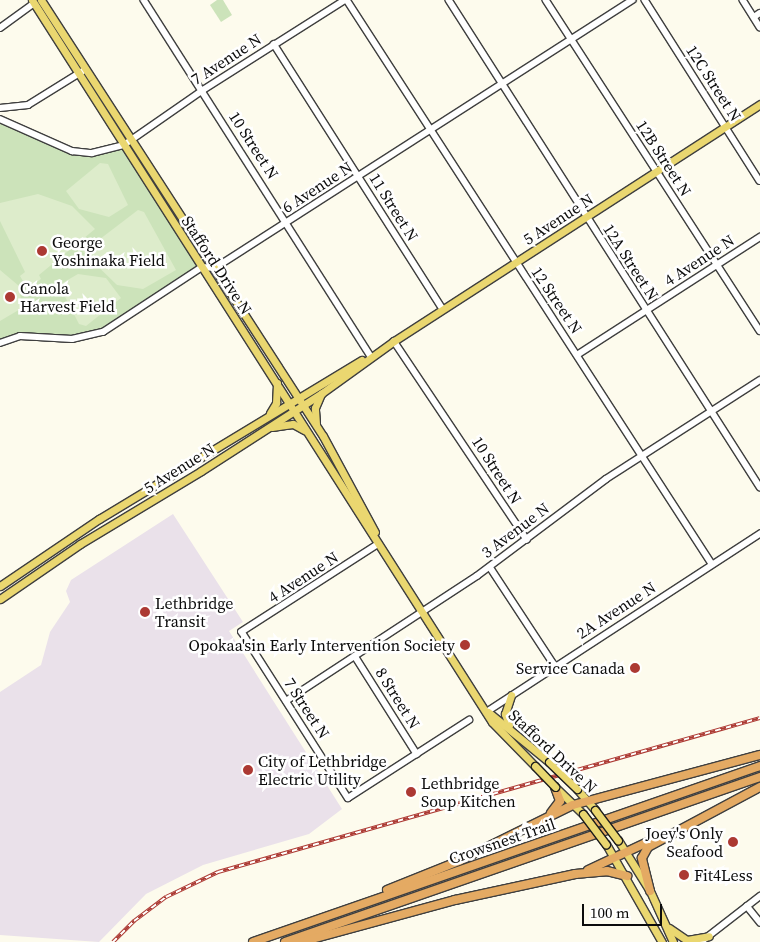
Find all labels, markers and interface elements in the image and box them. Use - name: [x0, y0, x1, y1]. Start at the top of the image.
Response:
- street label: 7 Avenue N: [187, 29, 265, 89]
- street label: 12C Street N: [682, 41, 746, 125]
- street label: 10 Street N: [225, 108, 283, 182]
- street label: 12B Street N: [632, 116, 696, 200]
- street label: 6 Avenue N: [278, 157, 356, 217]
- street label: 11 Street N: [366, 169, 422, 245]
- street label: 5 Avenue N: [519, 189, 597, 249]
- street label: Stafford Drive N: [178, 212, 256, 318]
- street label: 12A Street N: [599, 220, 663, 304]
- street label: 4 Avenue N: [660, 230, 738, 290]
- place label: George Yoshinaka Field: [52, 232, 165, 270]
- marker: George Yoshinaka Field: [36, 245, 48, 257]
- street label: 12 Street N: [528, 263, 586, 337]
- place label: Canola Harvest Field: [20, 278, 115, 316]
- marker: Canola Harvest Field: [4, 291, 16, 303]
- street label: 10 Street N: [468, 433, 526, 507]
- street label: 5 Avenue N: [140, 439, 218, 497]
- street label: 3 Avenue N: [477, 498, 553, 562]
- street label: 4 Avenue N: [264, 547, 342, 607]
- street label: 2A Avenue N: [573, 577, 659, 643]
- place label: Lethbridge Transit: [155, 593, 233, 631]
- marker: Lethbridge Transit: [139, 606, 151, 618]
- place label: Opokaa'sin Early Intervention Society: [189, 635, 455, 655]
- marker: Opokaa'sin Early Intervention Society: [459, 639, 471, 651]
- place label: Service Canada: [516, 658, 625, 678]
- marker: Service Canada: [629, 662, 641, 674]
- street label: 8 Street N: [372, 664, 424, 732]
- street label: 7 Street N: [280, 674, 334, 742]
- street label: Stafford Drive N: [505, 705, 601, 797]
- place label: City of Lethbridge Electric Utility: [258, 751, 387, 789]
- marker: City of Lethbridge Electric Utility: [242, 764, 254, 776]
- place label: Lethbridge Soup Kitchen: [421, 773, 516, 811]
- marker: Lethbridge Soup Kitchen: [405, 786, 417, 798]
- street label: Crowsnest Trail: [446, 814, 558, 868]
- place label: Joey's Only Seafood: [645, 823, 723, 861]
- marker: Joey's Only Seafood: [727, 836, 739, 848]
- place label: Fit4Less: [694, 865, 753, 885]
- marker: Fit4Less: [678, 869, 690, 881]
- scale bar: [585, 894, 665, 926]
- text: 100 m: [590, 902, 630, 923]

